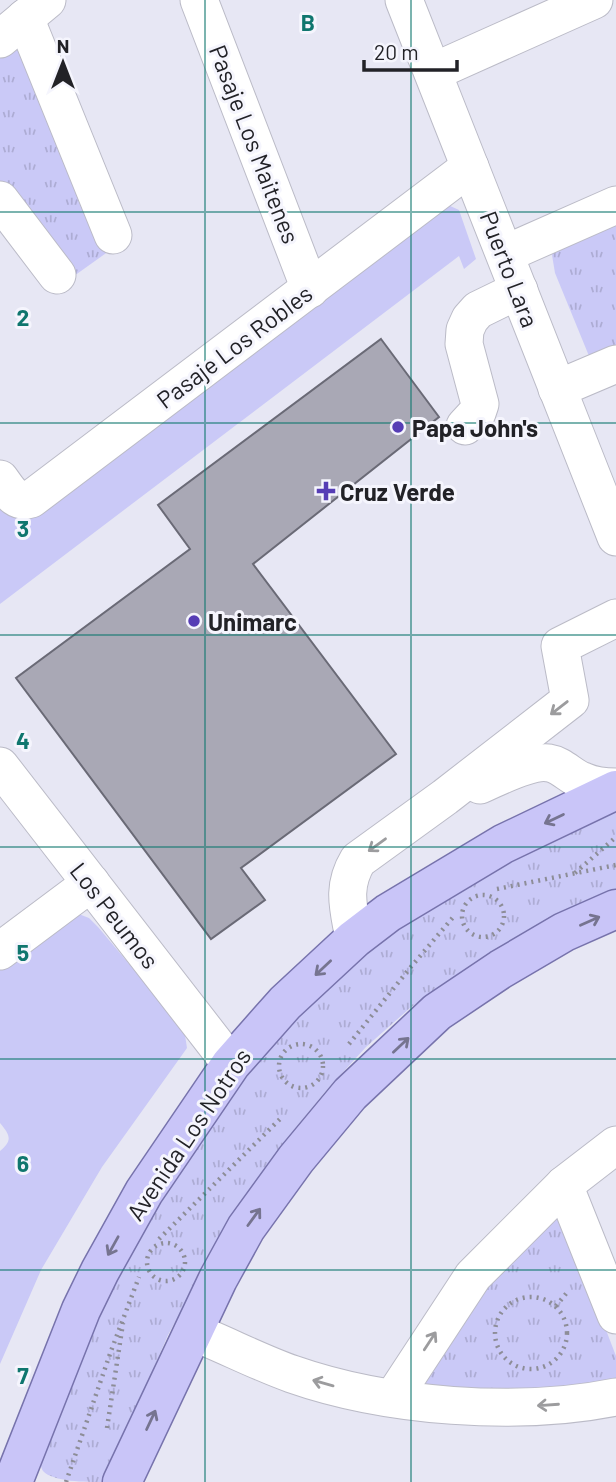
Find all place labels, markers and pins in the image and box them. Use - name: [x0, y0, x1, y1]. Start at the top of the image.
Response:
- place label: Papa John's: [412, 413, 538, 442]
- marker: Papa John's: [390, 419, 406, 435]
- place label: Cruz Verde: [340, 477, 455, 506]
- marker: Cruz Verde: [318, 483, 334, 499]
- place label: Unimarc: [208, 607, 297, 636]
- marker: Unimarc: [186, 613, 202, 629]

